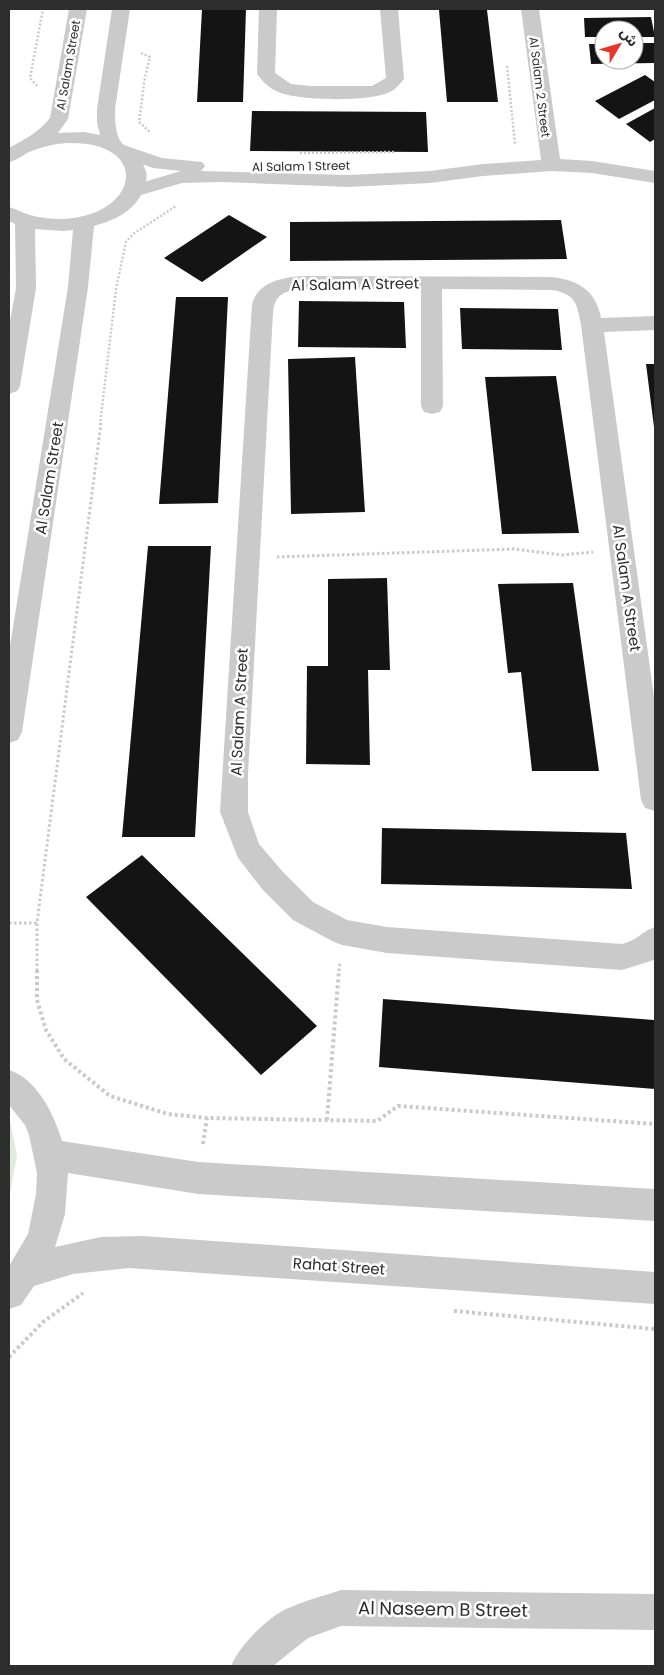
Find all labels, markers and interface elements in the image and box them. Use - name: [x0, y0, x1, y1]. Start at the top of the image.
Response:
- street label: Al Salam Street: [52, 19, 84, 111]
- north arrow: [594, 20, 644, 70]
- text: ش: [615, 23, 643, 51]
- street label: Al Salam 2 Street: [525, 36, 555, 138]
- street label: Al Salam 1 Street: [252, 157, 350, 175]
- street label: Al Salam A Street: [291, 272, 419, 296]
- street label: Al Salam Street: [30, 420, 68, 536]
- street label: Al Salam A Street: [608, 523, 646, 653]
- street label: Al Salam A Street: [225, 647, 253, 777]
- street label: Rahat Street: [292, 1252, 386, 1280]
- street label: Al Naseem B Street: [358, 1595, 528, 1623]

